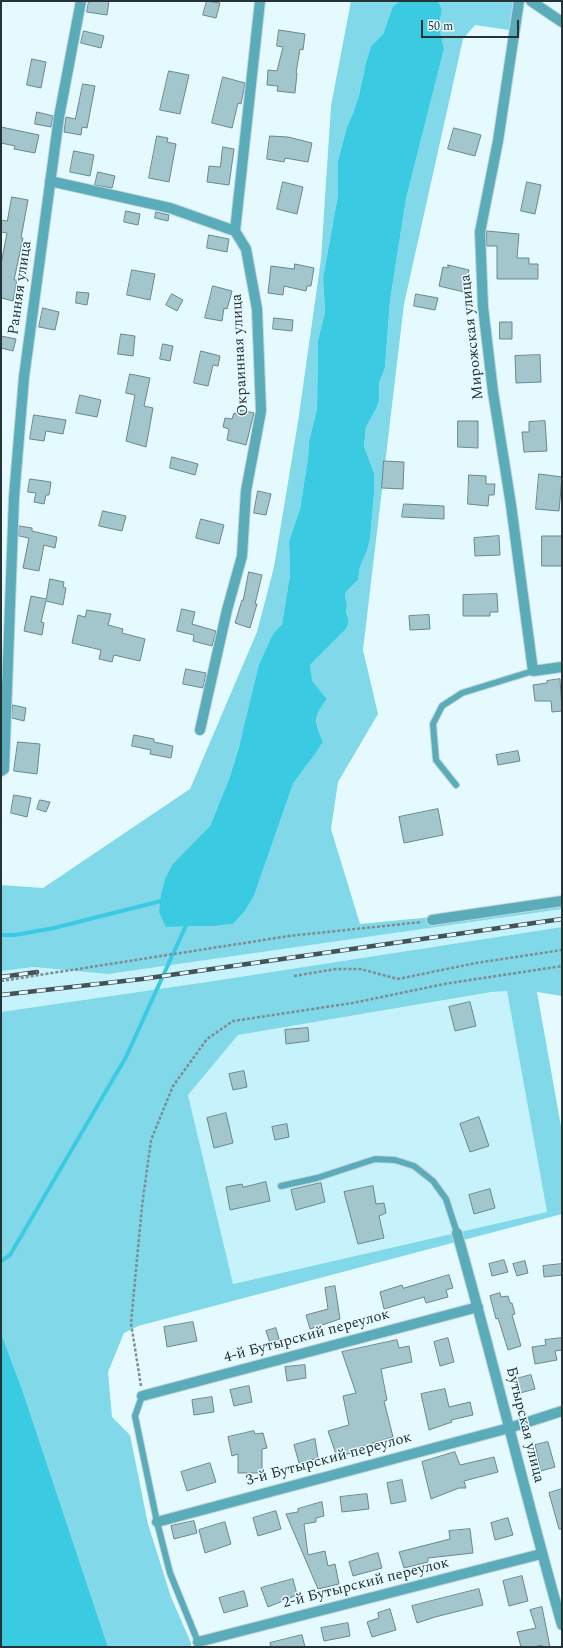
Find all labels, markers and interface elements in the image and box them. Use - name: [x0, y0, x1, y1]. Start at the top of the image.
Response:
- scale bar: [423, 12, 521, 38]
- text: 50 m: [428, 17, 453, 36]
- street label: Ранняя улица: [6, 240, 36, 336]
- street label: Мирожская улица: [457, 273, 489, 401]
- street label: Окраинная улица: [229, 293, 253, 417]
- street label: 4-й Бутырский переулок: [222, 1306, 392, 1368]
- street label: Бутырская улица: [501, 1365, 547, 1485]
- street label: 3-й Бутырский переулок: [244, 1429, 414, 1491]
- street label: 2-й Бутырский переулок: [281, 1555, 451, 1613]

